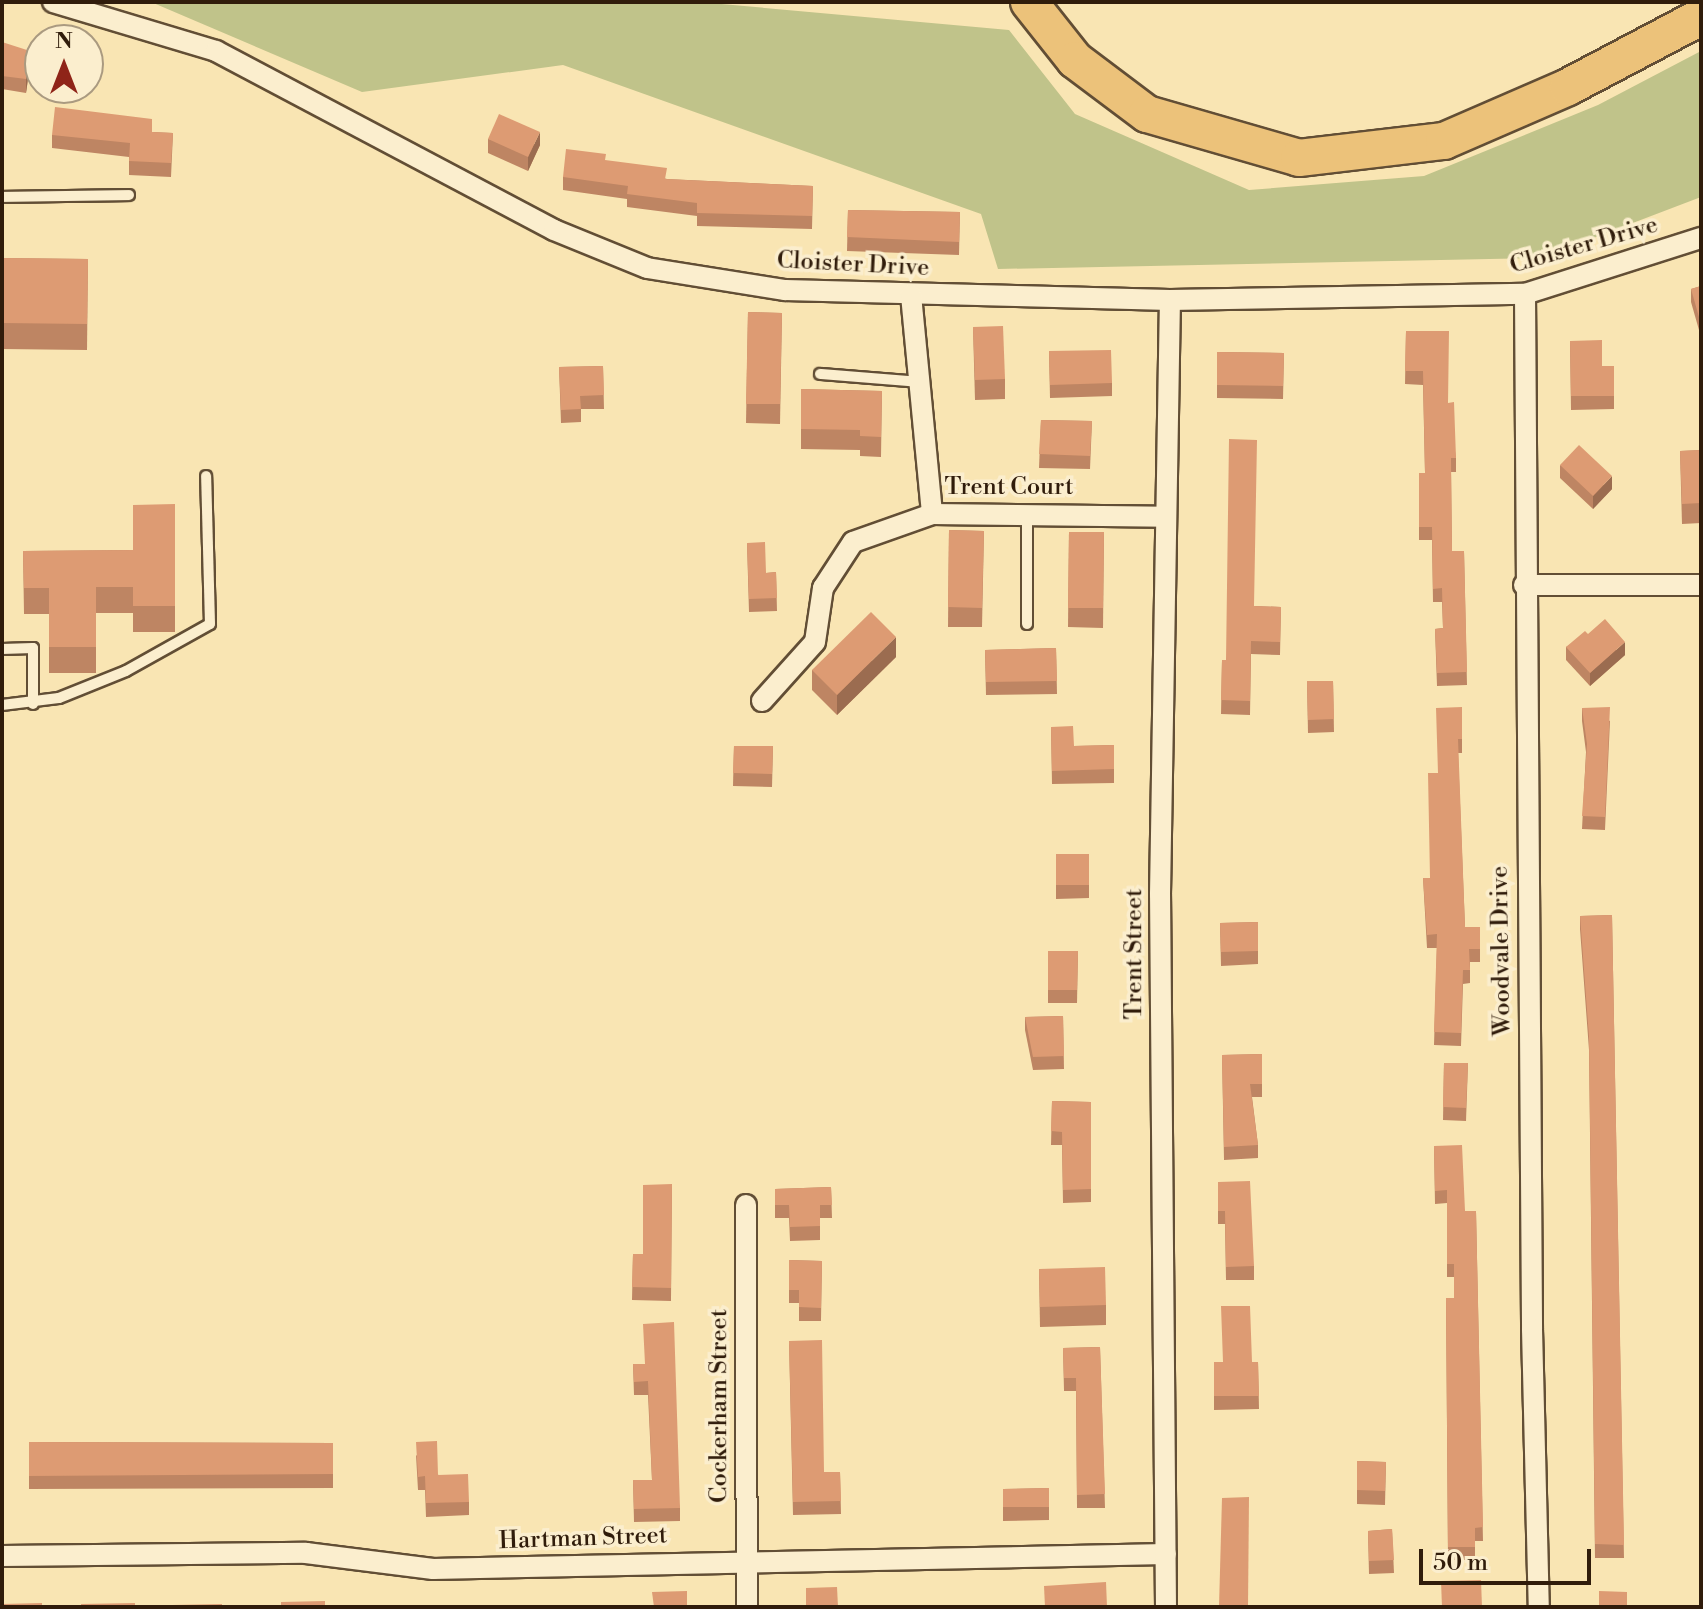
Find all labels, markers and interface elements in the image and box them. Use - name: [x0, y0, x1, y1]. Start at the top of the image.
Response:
- north arrow: [24, 24, 104, 104]
- text: N: [55, 28, 73, 55]
- street label: Cloister Drive: [1507, 211, 1661, 281]
- street label: Cloister Drive: [776, 247, 930, 283]
- street label: Trent Court: [944, 474, 1074, 502]
- street label: Woodvale Drive: [1486, 866, 1518, 1036]
- street label: Trent Street: [1121, 888, 1149, 1020]
- street label: Cockerham Street: [706, 1309, 734, 1503]
- street label: Hartman Street: [498, 1522, 668, 1556]
- scale bar: [1423, 1533, 1595, 1583]
- text: 50 m: [1433, 1548, 1488, 1578]

